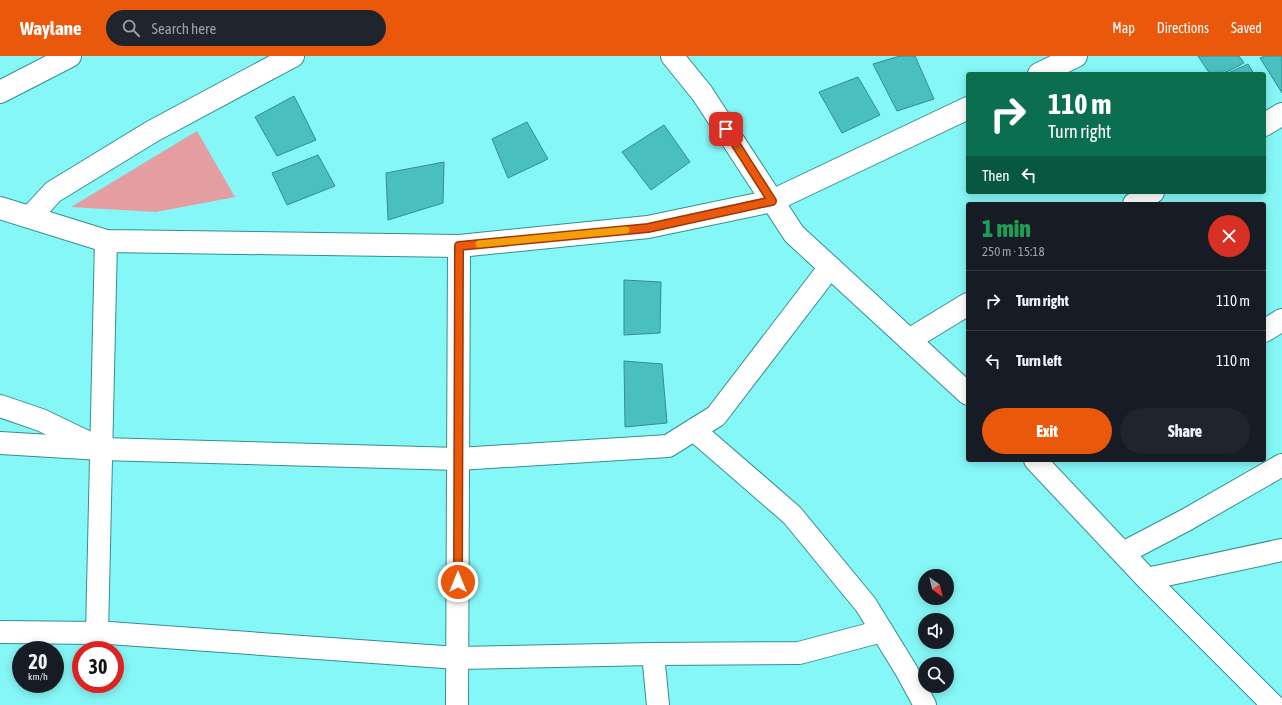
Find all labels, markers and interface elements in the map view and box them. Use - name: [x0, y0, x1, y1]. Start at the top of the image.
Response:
- search box: [106, 10, 386, 46]
- text: Waylane: [20, 17, 82, 39]
- icon: search: [120, 17, 142, 39]
- text: Search here: [152, 20, 216, 37]
- text: Map: [1112, 20, 1135, 36]
- text: Directions: [1157, 20, 1209, 36]
- text: Saved: [1231, 20, 1262, 36]
- icon: right: [982, 88, 1034, 140]
- text: 110 m: [1048, 88, 1111, 120]
- pin: [709, 112, 743, 146]
- icon: arrive: [715, 118, 737, 140]
- text: Turn right: [1048, 121, 1111, 142]
- icon: left: [1018, 164, 1040, 186]
- text: Then: [982, 167, 1010, 184]
- text: 1 min: [982, 215, 1031, 242]
- button: close: [1208, 215, 1250, 257]
- text: 250 m · 15:18: [982, 244, 1045, 259]
- icon: right: [982, 290, 1004, 312]
- text: Turn right: [1016, 292, 1069, 309]
- text: 110 m: [1216, 292, 1250, 309]
- icon: left: [982, 350, 1004, 372]
- text: Turn left: [1016, 352, 1062, 369]
- text: 110 m: [1216, 352, 1250, 369]
- button: Exit: [982, 408, 1112, 454]
- button: Share: [1120, 408, 1250, 454]
- position arrow: [437, 561, 479, 603]
- north arrow: [918, 569, 954, 605]
- map controls: [918, 569, 954, 693]
- button: sound: [918, 613, 954, 649]
- speed limit sign: 30: [72, 641, 124, 693]
- text: 20: [29, 650, 47, 673]
- button: search: [918, 657, 954, 693]
- text: km/h: [28, 671, 48, 682]

